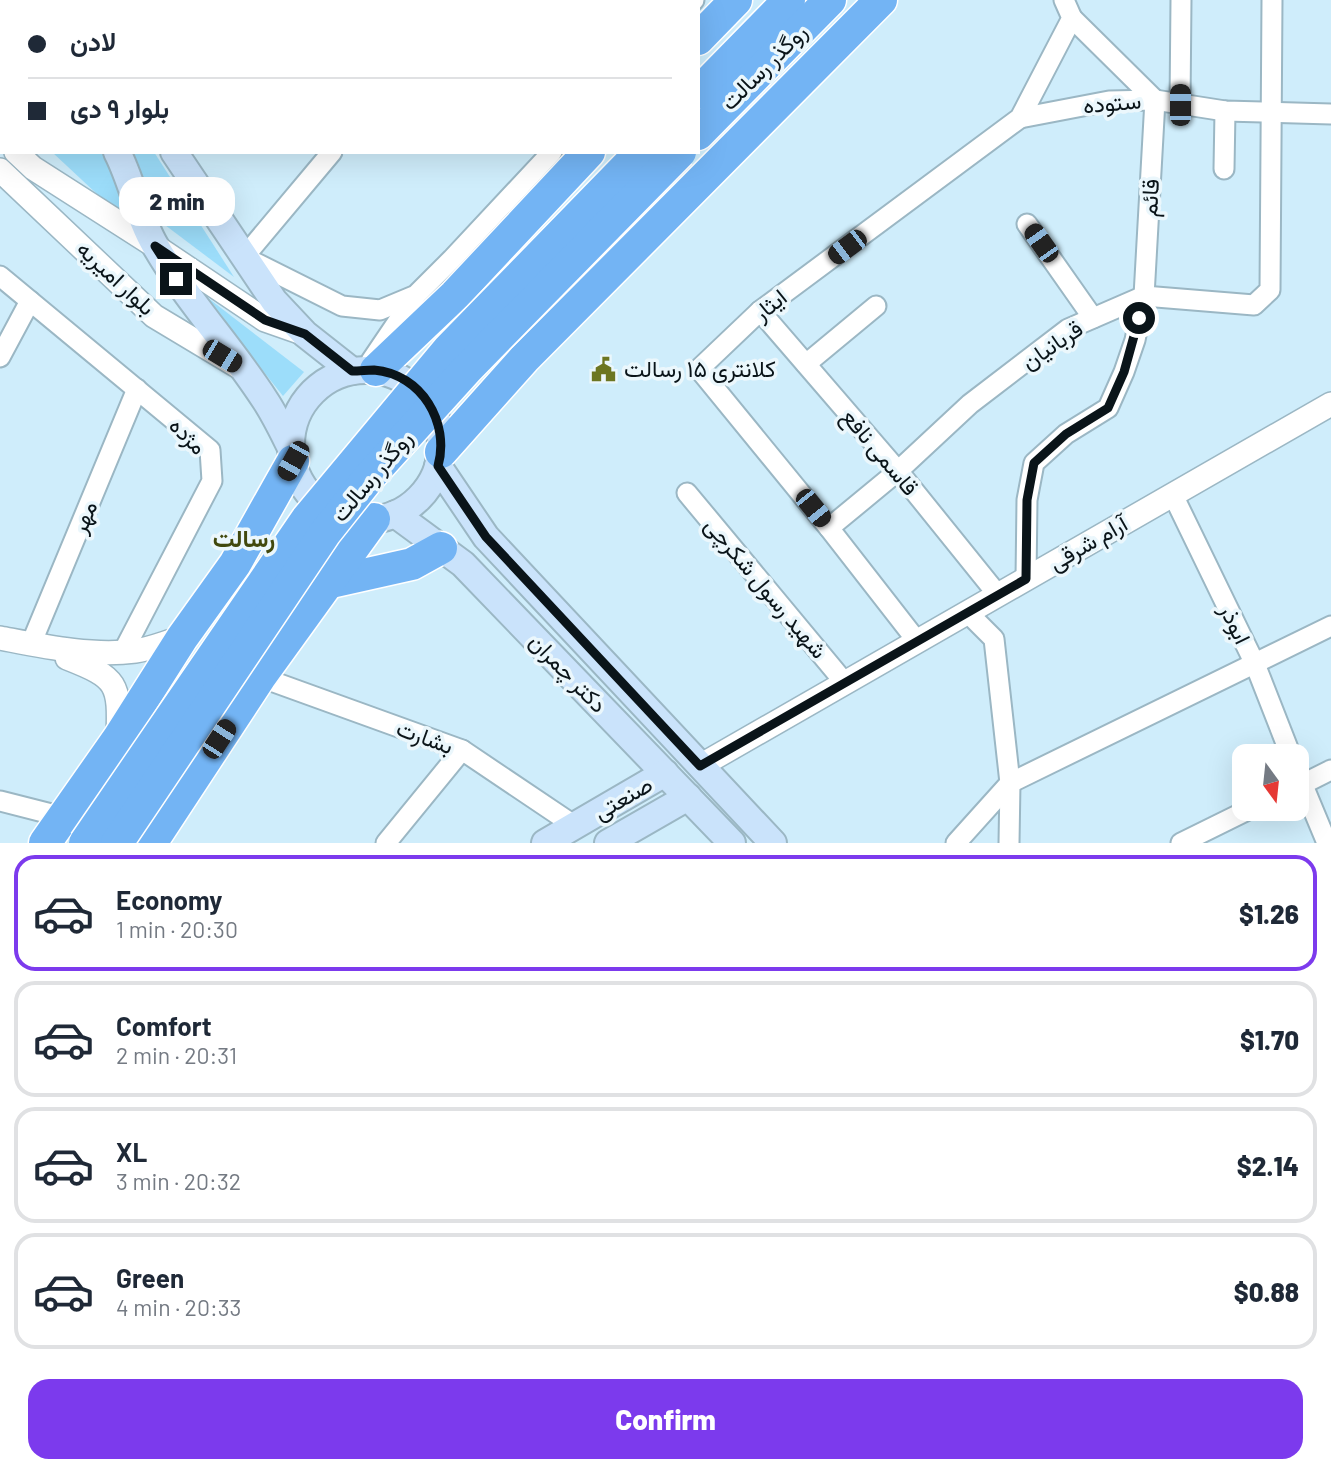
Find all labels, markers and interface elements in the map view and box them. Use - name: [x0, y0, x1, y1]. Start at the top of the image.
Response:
- street label: روگذر رسالت: [714, 17, 814, 117]
- text: لادن: [70, 25, 116, 56]
- car: [1170, 84, 1191, 126]
- street label: ستوده: [1082, 86, 1142, 120]
- text: بلوار ۹ دی: [70, 92, 169, 123]
- callout: 2 min: [118, 177, 234, 226]
- street label: قائم: [1134, 178, 1166, 218]
- text: 2 min: [149, 187, 205, 215]
- car: [1021, 220, 1062, 266]
- car: [824, 226, 871, 268]
- street label: بلوار امیریه: [70, 234, 162, 322]
- route end: [160, 263, 192, 295]
- street label: ایثار: [746, 282, 793, 328]
- route start: [1123, 302, 1155, 334]
- street label: قربانیان: [1015, 314, 1089, 376]
- car: [199, 336, 246, 376]
- place label: کلانتری ۱۵ رسالت: [624, 354, 776, 384]
- public building icon: کلانتری ۱۵ رسالت: [590, 355, 618, 383]
- street label: قاسمی نافع: [834, 402, 925, 502]
- street label: مژده: [163, 411, 213, 461]
- street label: روگذر رسالت: [325, 424, 419, 528]
- car: [274, 438, 313, 484]
- car: [792, 485, 835, 531]
- street label: مهر: [63, 496, 104, 539]
- street label: آرام شرقی: [1043, 508, 1134, 578]
- street label: شهید رسول شکرچی: [697, 511, 834, 666]
- district label: رسالت: [213, 523, 275, 554]
- street label: ابوذر: [1212, 598, 1258, 649]
- street label: دکتر چمران: [522, 627, 613, 720]
- street label: بشارت: [392, 713, 458, 761]
- car: [199, 716, 240, 762]
- north arrow: [1232, 744, 1309, 821]
- map controls: [1232, 744, 1309, 821]
- street label: صنعتی: [588, 769, 657, 826]
- icon: car: [32, 882, 95, 945]
- text: Economy: [116, 884, 222, 915]
- text: $1.26: [1239, 898, 1299, 929]
- text: 1 min · 20:30: [116, 915, 238, 943]
- icon: car: [32, 1008, 95, 1071]
- text: Comfort: [116, 1010, 212, 1041]
- text: $1.70: [1240, 1024, 1299, 1055]
- text: 2 min · 20:31: [116, 1041, 237, 1069]
- icon: car: [32, 1134, 95, 1197]
- text: XL: [116, 1136, 147, 1167]
- text: $2.14: [1237, 1150, 1299, 1181]
- text: 3 min · 20:32: [116, 1167, 241, 1195]
- icon: car: [32, 1260, 95, 1323]
- text: Green: [116, 1262, 184, 1293]
- text: $0.88: [1234, 1276, 1299, 1307]
- text: 4 min · 20:33: [116, 1293, 241, 1321]
- button: Confirm: [28, 1379, 1303, 1459]

